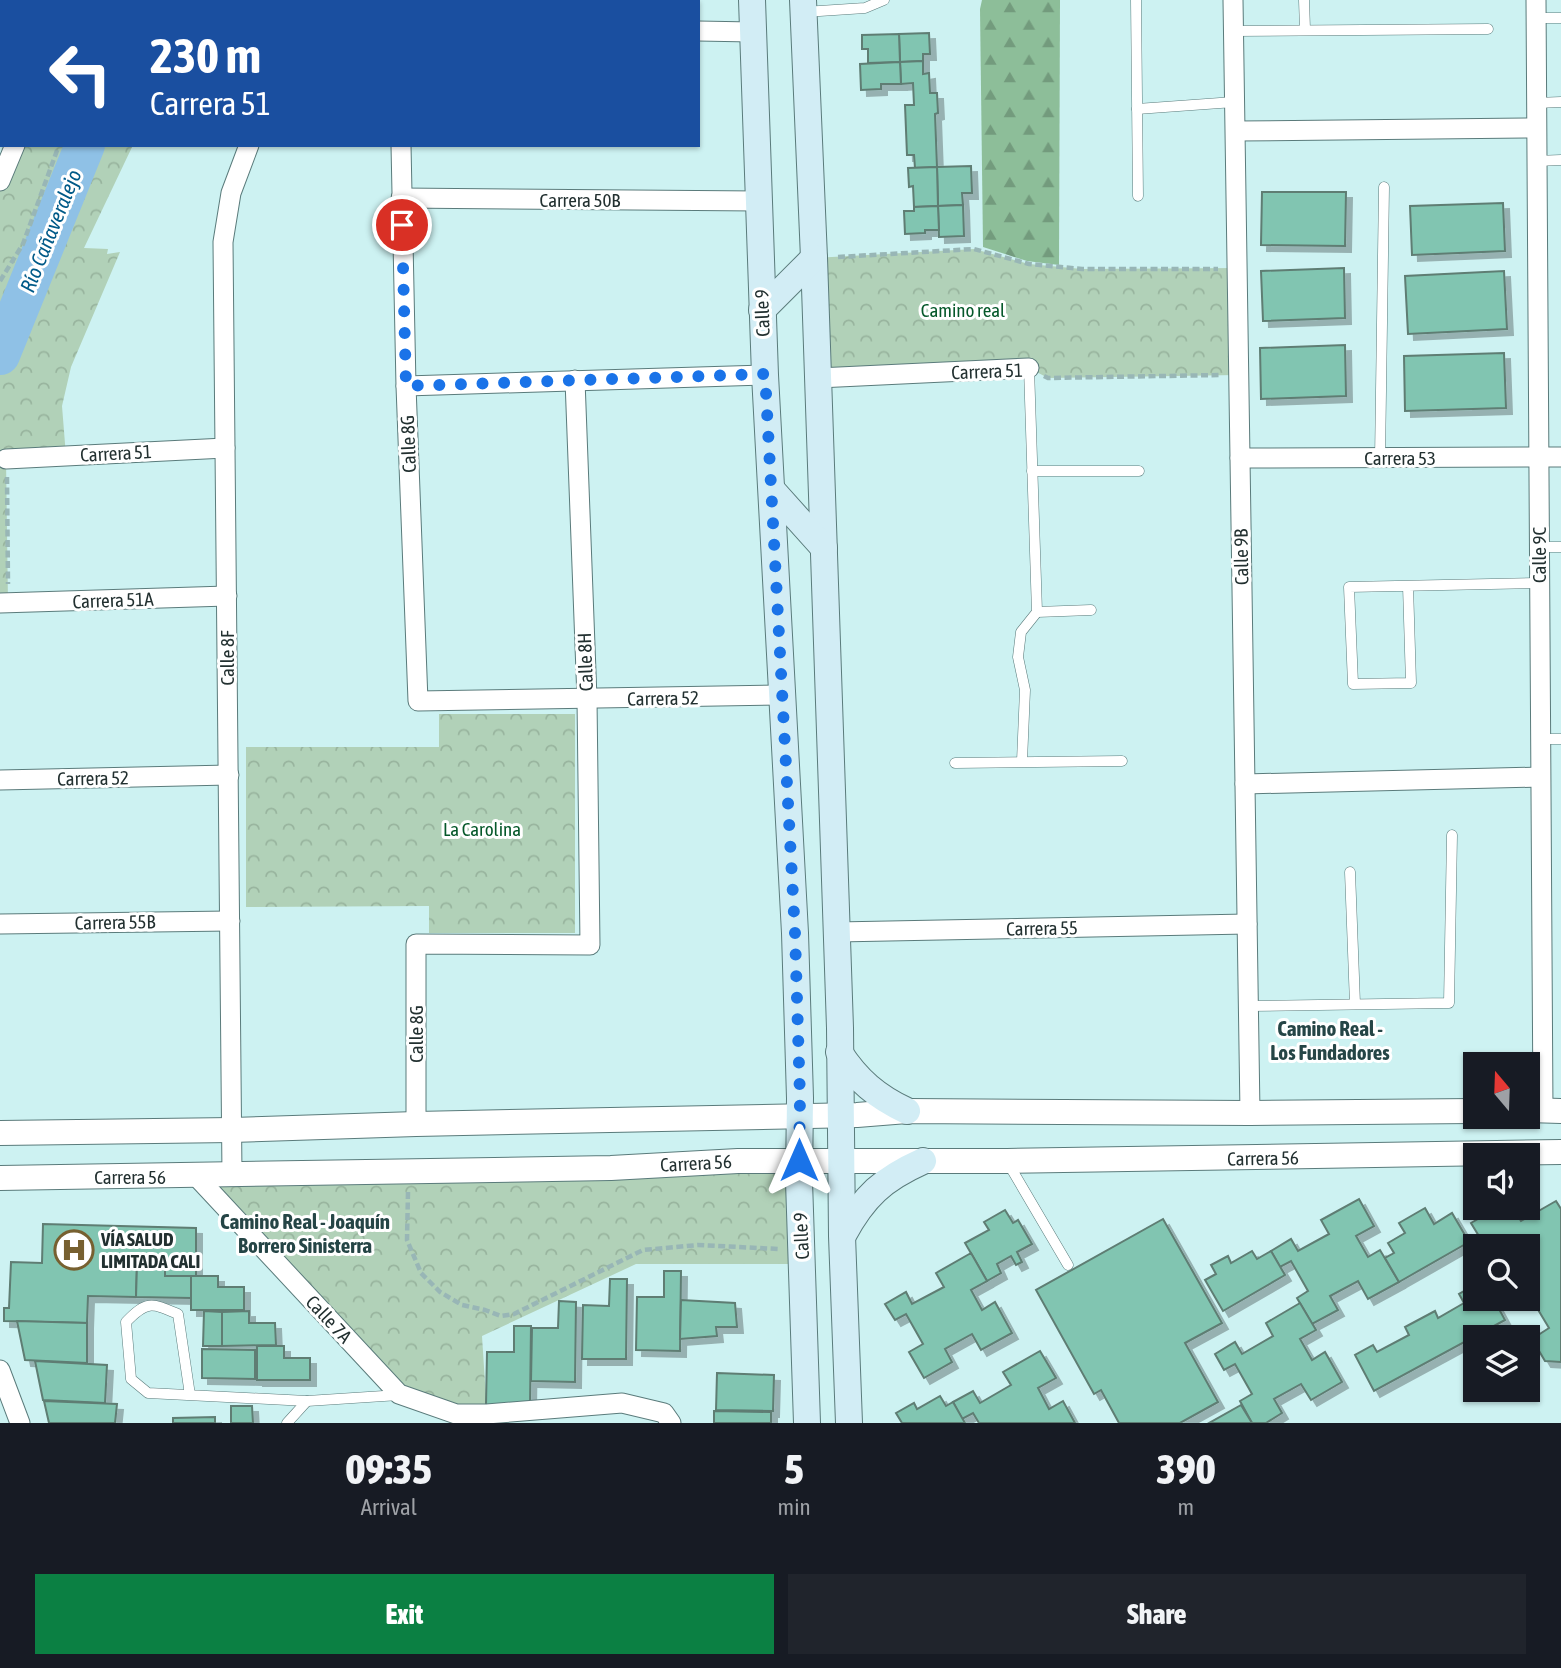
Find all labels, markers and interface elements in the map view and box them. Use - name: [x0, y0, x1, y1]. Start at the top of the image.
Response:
- text: 230 m: [150, 27, 261, 83]
- icon: left: [35, 28, 126, 119]
- text: Carrera 51: [150, 85, 271, 122]
- water label: Río Cañaveralejo: [15, 166, 86, 295]
- street label: Carrera 50B: [540, 189, 620, 211]
- pin: [372, 195, 432, 255]
- icon: arrive: [383, 206, 421, 244]
- street label: Calle 9: [750, 289, 774, 337]
- park label: Camino real: [921, 299, 1005, 321]
- street label: Carrera 51: [951, 359, 1023, 383]
- street label: Calle 8G: [396, 415, 420, 473]
- street label: Carrera 51: [80, 440, 152, 466]
- street label: Carrera 53: [1364, 447, 1436, 469]
- street label: Calle 9C: [1528, 527, 1550, 583]
- street label: Calle 9B: [1230, 529, 1252, 585]
- street label: Carrera 51A: [72, 588, 155, 612]
- street label: Calle 8F: [216, 630, 238, 686]
- street label: Calle 8H: [573, 632, 597, 692]
- street label: Carrera 52: [627, 686, 699, 710]
- street label: Carrera 52: [57, 766, 129, 790]
- park label: La Carolina: [443, 818, 521, 840]
- street label: Carrera 55B: [74, 910, 156, 934]
- street label: Carrera 55: [1006, 916, 1078, 940]
- street label: Calle 8G: [405, 1005, 427, 1063]
- district label: Camino Real - Los Fundadores: [1270, 1016, 1390, 1064]
- north arrow: [1463, 1052, 1540, 1129]
- map controls: [1463, 1052, 1540, 1402]
- position arrow: [762, 1123, 836, 1197]
- button: sound: [1463, 1143, 1540, 1220]
- street label: Carrera 56: [1227, 1146, 1299, 1170]
- street label: Carrera 56: [660, 1150, 732, 1176]
- street label: Carrera 56: [94, 1166, 166, 1188]
- district label: Camino Real - Joaquín Borrero Sinisterra: [220, 1209, 390, 1257]
- street label: Calle 9: [789, 1212, 813, 1260]
- place label: VÍA SALUD LIMITADA CALI: [100, 1228, 200, 1272]
- hospital icon: VÍA SALUD LIMITADA CALI: [53, 1229, 95, 1271]
- button: search: [1463, 1234, 1540, 1311]
- street label: Calle 7A: [302, 1291, 357, 1348]
- button: layers: [1463, 1325, 1540, 1402]
- text: 09:35: [346, 1445, 432, 1493]
- text: 5: [784, 1445, 804, 1493]
- text: 390: [1156, 1445, 1215, 1493]
- text: Arrival: [361, 1494, 417, 1520]
- text: min: [778, 1494, 811, 1520]
- text: m: [1178, 1494, 1194, 1520]
- button: Exit: [35, 1574, 774, 1654]
- button: Share: [788, 1574, 1526, 1654]

